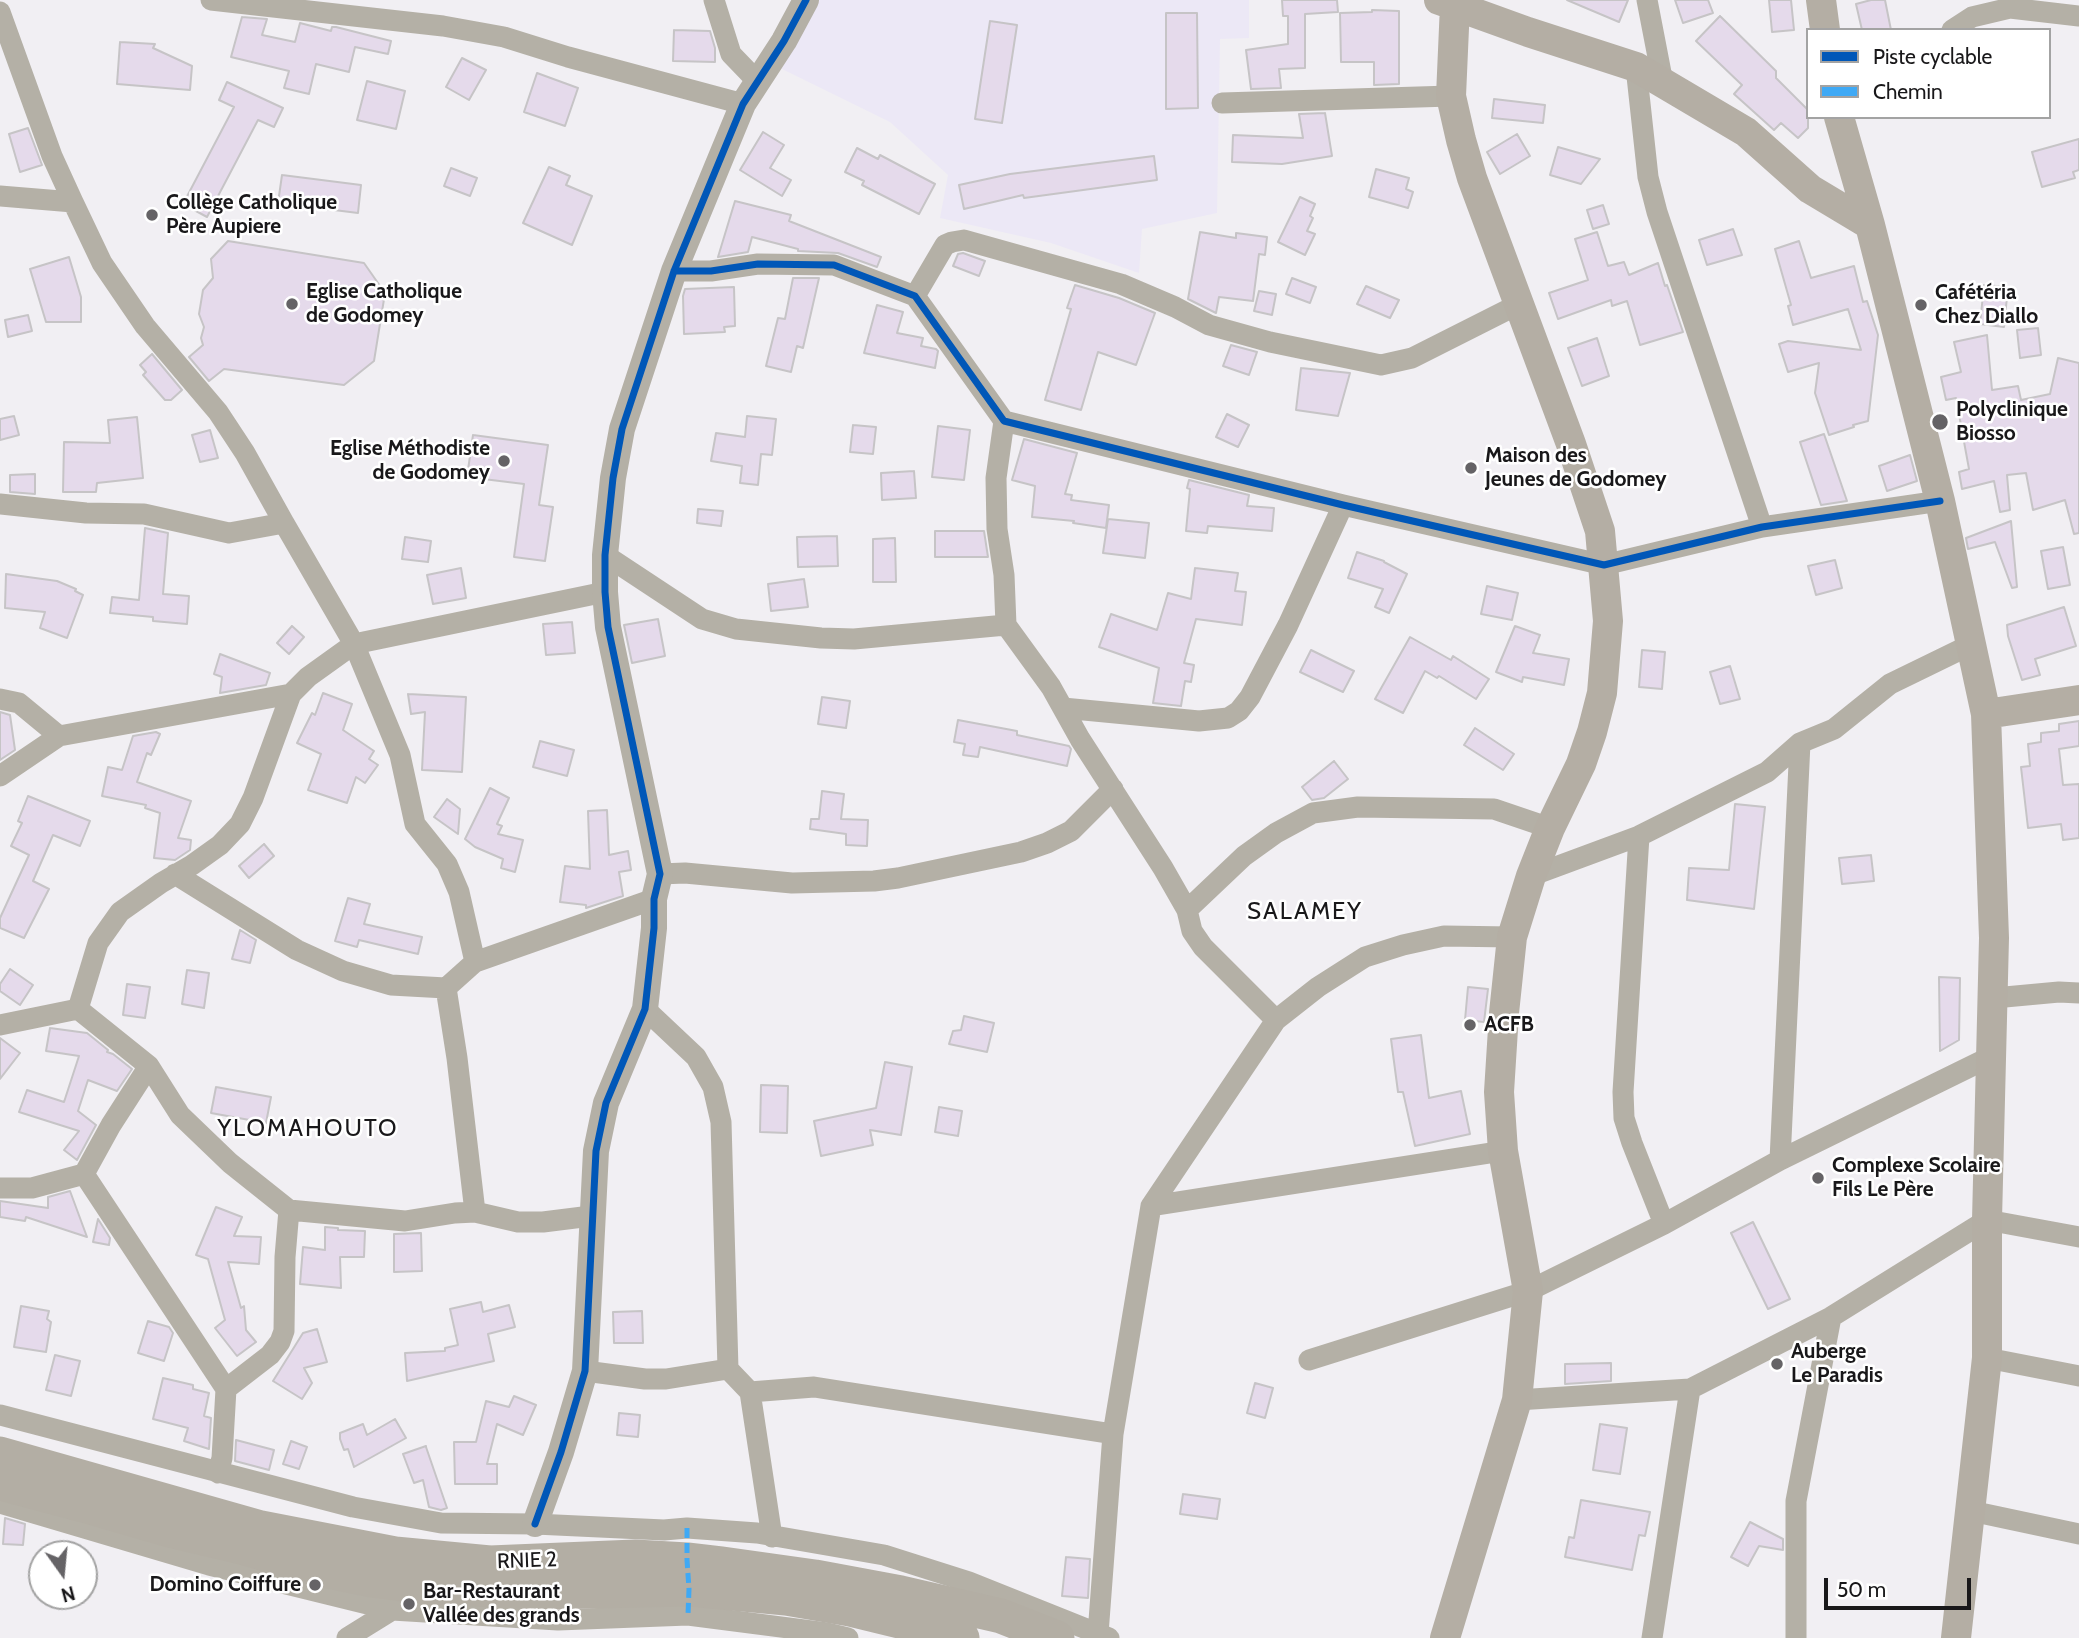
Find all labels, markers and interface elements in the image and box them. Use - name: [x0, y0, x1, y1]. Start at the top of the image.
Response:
- legend: [1806, 28, 2051, 119]
- text: Piste cyclable: [1873, 44, 1992, 69]
- text: Chemin: [1873, 79, 1943, 104]
- place label: Collège Catholique Père Aupiere: [166, 190, 337, 240]
- marker: Collège Catholique Père Aupiere: [144, 207, 160, 223]
- place label: Eglise Catholique de Godomey: [306, 279, 462, 329]
- place label: Cafétéria Chez Diallo: [1935, 280, 2038, 330]
- marker: Eglise Catholique de Godomey: [284, 296, 300, 312]
- marker: Cafétéria Chez Diallo: [1913, 297, 1929, 313]
- place label: Polyclinique Biosso: [1956, 397, 2068, 447]
- marker: Polyclinique Biosso: [1930, 412, 1950, 432]
- place label: Eglise Méthodiste de Godomey: [330, 436, 490, 486]
- place label: Maison des Jeunes de Godomey: [1485, 443, 1667, 493]
- marker: Eglise Méthodiste de Godomey: [496, 453, 512, 469]
- marker: Maison des Jeunes de Godomey: [1463, 460, 1479, 476]
- district label: SALAMEY: [1248, 898, 1362, 926]
- place label: ACFB: [1484, 1012, 1534, 1038]
- marker: ACFB: [1462, 1017, 1478, 1033]
- district label: YLOMAHOUTO: [219, 1115, 397, 1143]
- place label: Complexe Scolaire Fils Le Père: [1832, 1153, 2001, 1203]
- marker: Complexe Scolaire Fils Le Père: [1810, 1170, 1826, 1186]
- place label: Auberge Le Paradis: [1791, 1339, 1883, 1389]
- marker: Auberge Le Paradis: [1769, 1356, 1785, 1372]
- north arrow: [28, 1540, 98, 1610]
- street label: RNIE 2: [496, 1547, 558, 1575]
- scale bar: [1827, 1564, 1974, 1608]
- place label: Domino Coiffure: [149, 1572, 301, 1598]
- marker: Domino Coiffure: [307, 1577, 323, 1593]
- text: 50 m: [1837, 1577, 1886, 1602]
- place label: Bar-Restaurant Vallée des grands: [423, 1579, 580, 1629]
- text: N: [59, 1581, 78, 1607]
- marker: Bar-Restaurant Vallée des grands: [401, 1596, 417, 1612]

